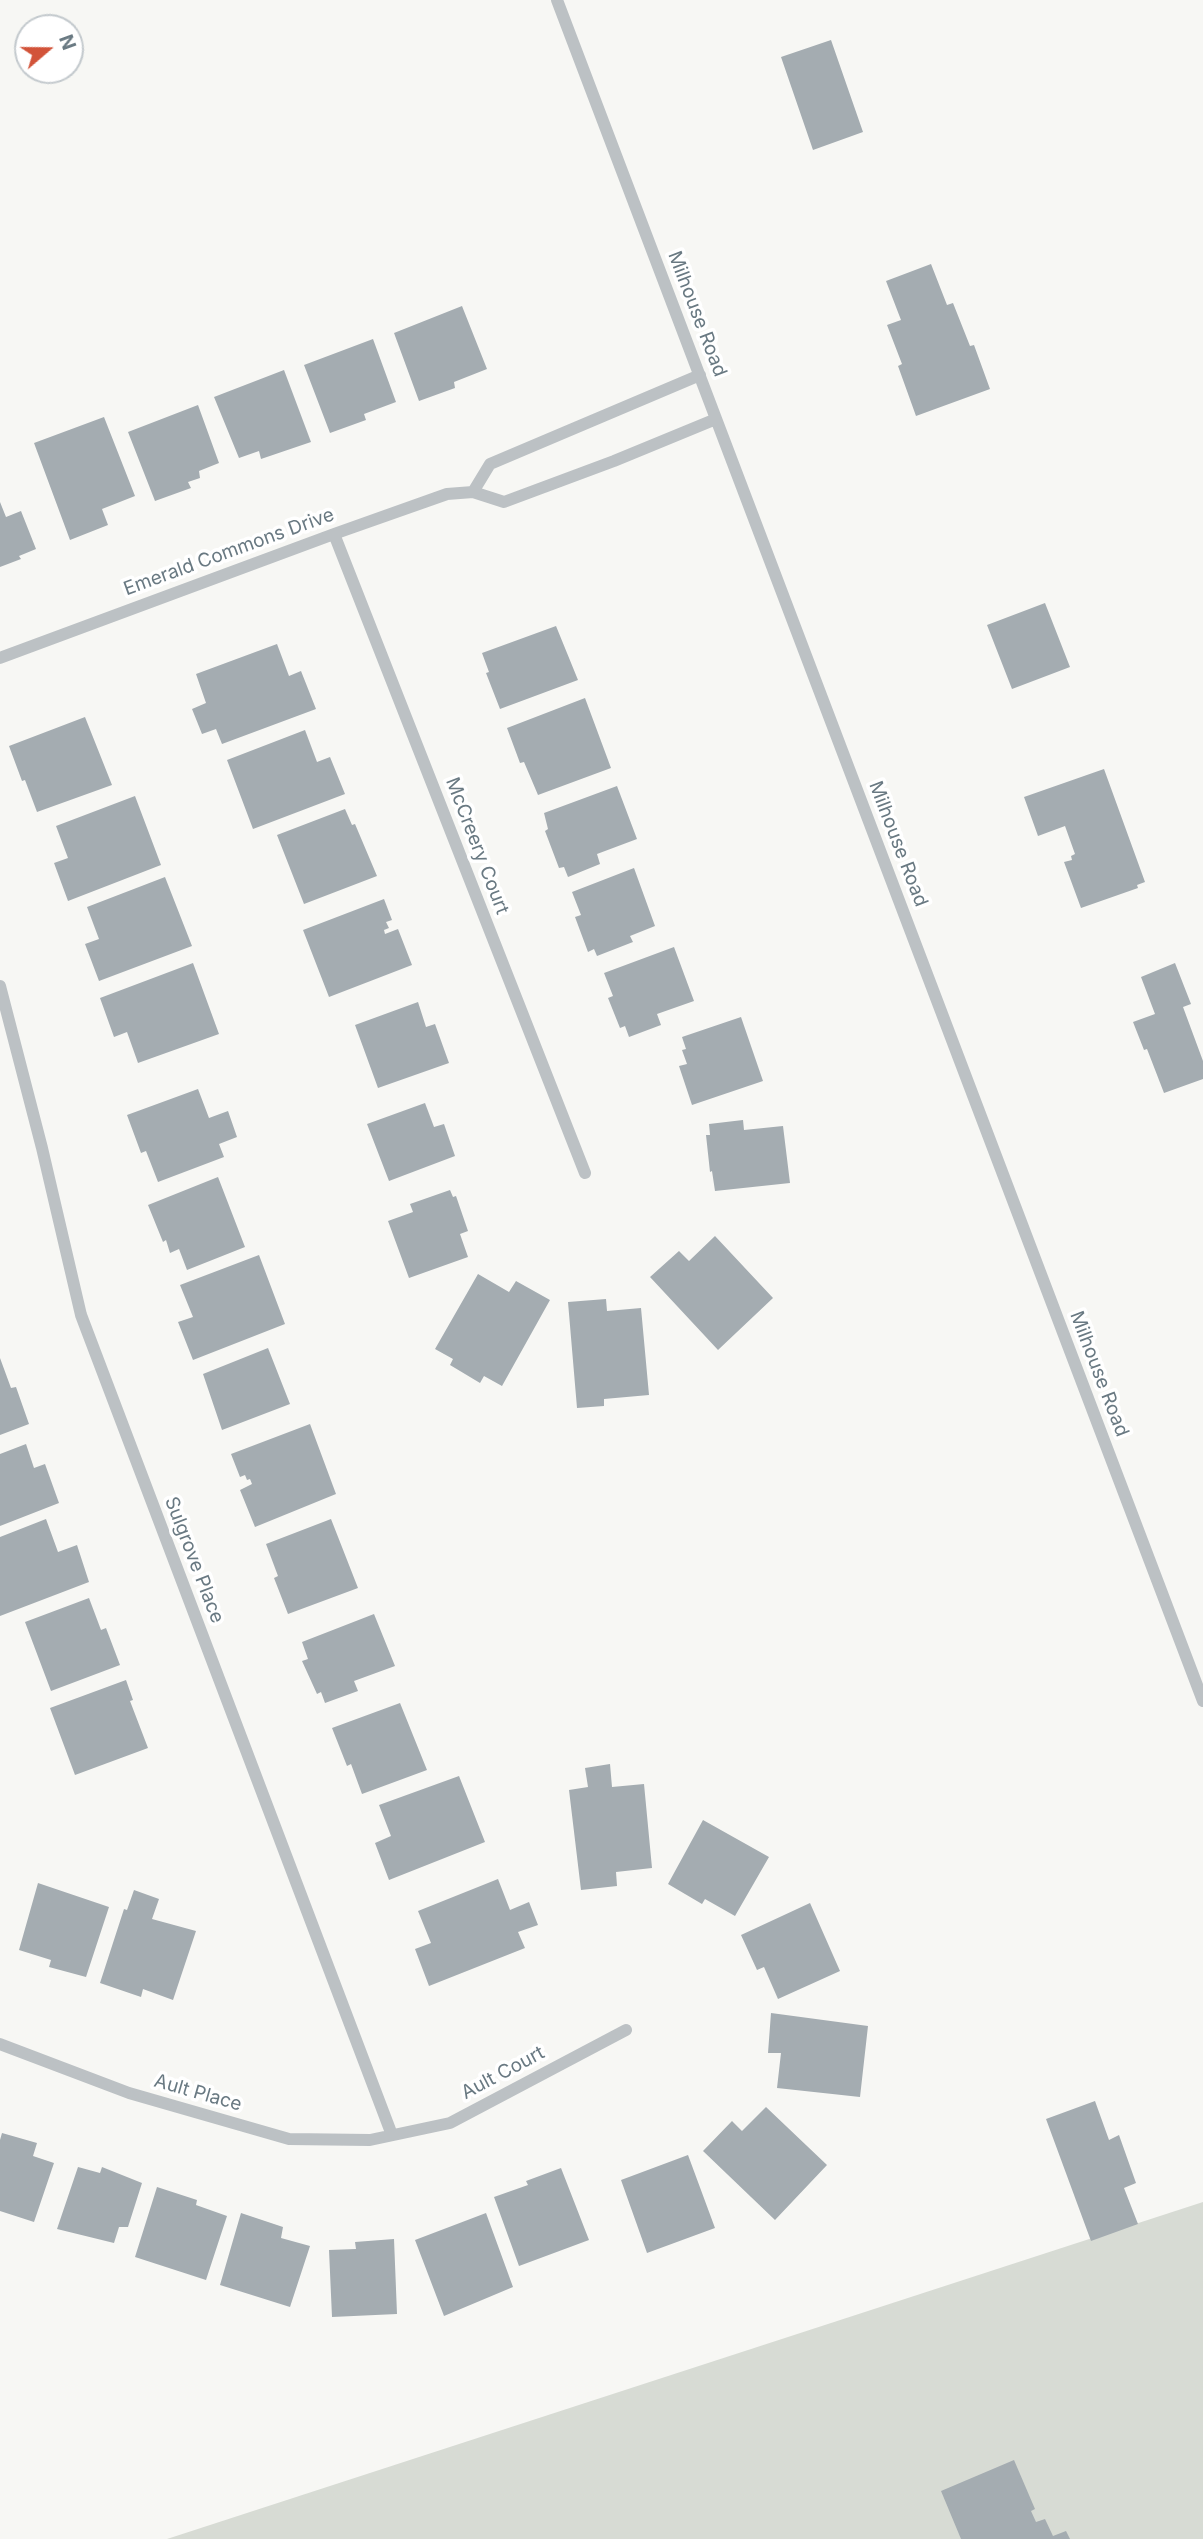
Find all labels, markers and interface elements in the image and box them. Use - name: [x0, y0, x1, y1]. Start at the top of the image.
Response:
- north arrow: [14, 14, 84, 84]
- text: N: [54, 32, 81, 53]
- street label: Milhouse Road: [663, 248, 731, 380]
- street label: Emerald Commons Drive: [121, 503, 337, 601]
- street label: McCreery Court: [440, 774, 514, 918]
- street label: Milhouse Road: [864, 778, 932, 910]
- street label: Milhouse Road: [1065, 1308, 1133, 1440]
- street label: Sulgrove Place: [159, 1494, 229, 1626]
- street label: Ault Court: [457, 2042, 549, 2104]
- street label: Ault Place: [152, 2070, 244, 2116]

